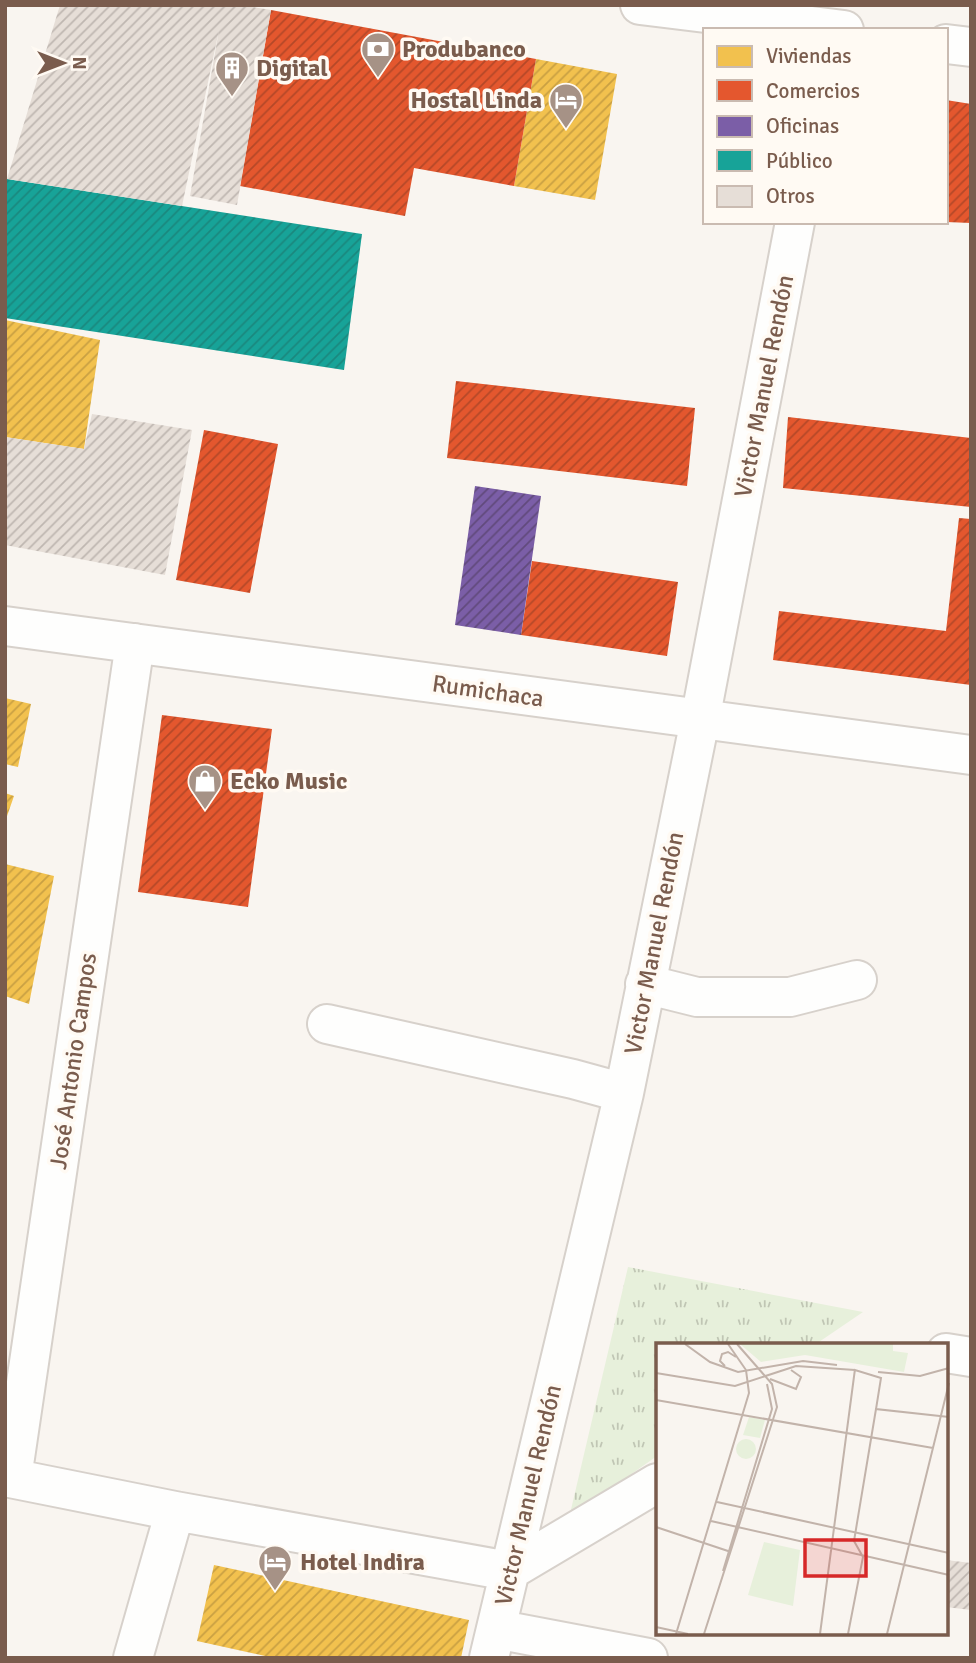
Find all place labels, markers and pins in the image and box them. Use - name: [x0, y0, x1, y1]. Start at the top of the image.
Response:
- bank icon: Produbanco: [359, 30, 397, 79]
- place label: Produbanco: [402, 34, 526, 64]
- building icon: Digital: [213, 49, 251, 98]
- place label: Digital: [256, 53, 328, 83]
- hotel icon: Hostal Linda: [547, 81, 585, 130]
- place label: Hostal Linda: [411, 85, 542, 115]
- shop icon: Ecko Music: [186, 762, 224, 811]
- place label: Ecko Music: [230, 766, 347, 796]
- hotel icon: Hotel Indira: [256, 1543, 294, 1592]
- place label: Hotel Indira: [300, 1547, 425, 1577]

